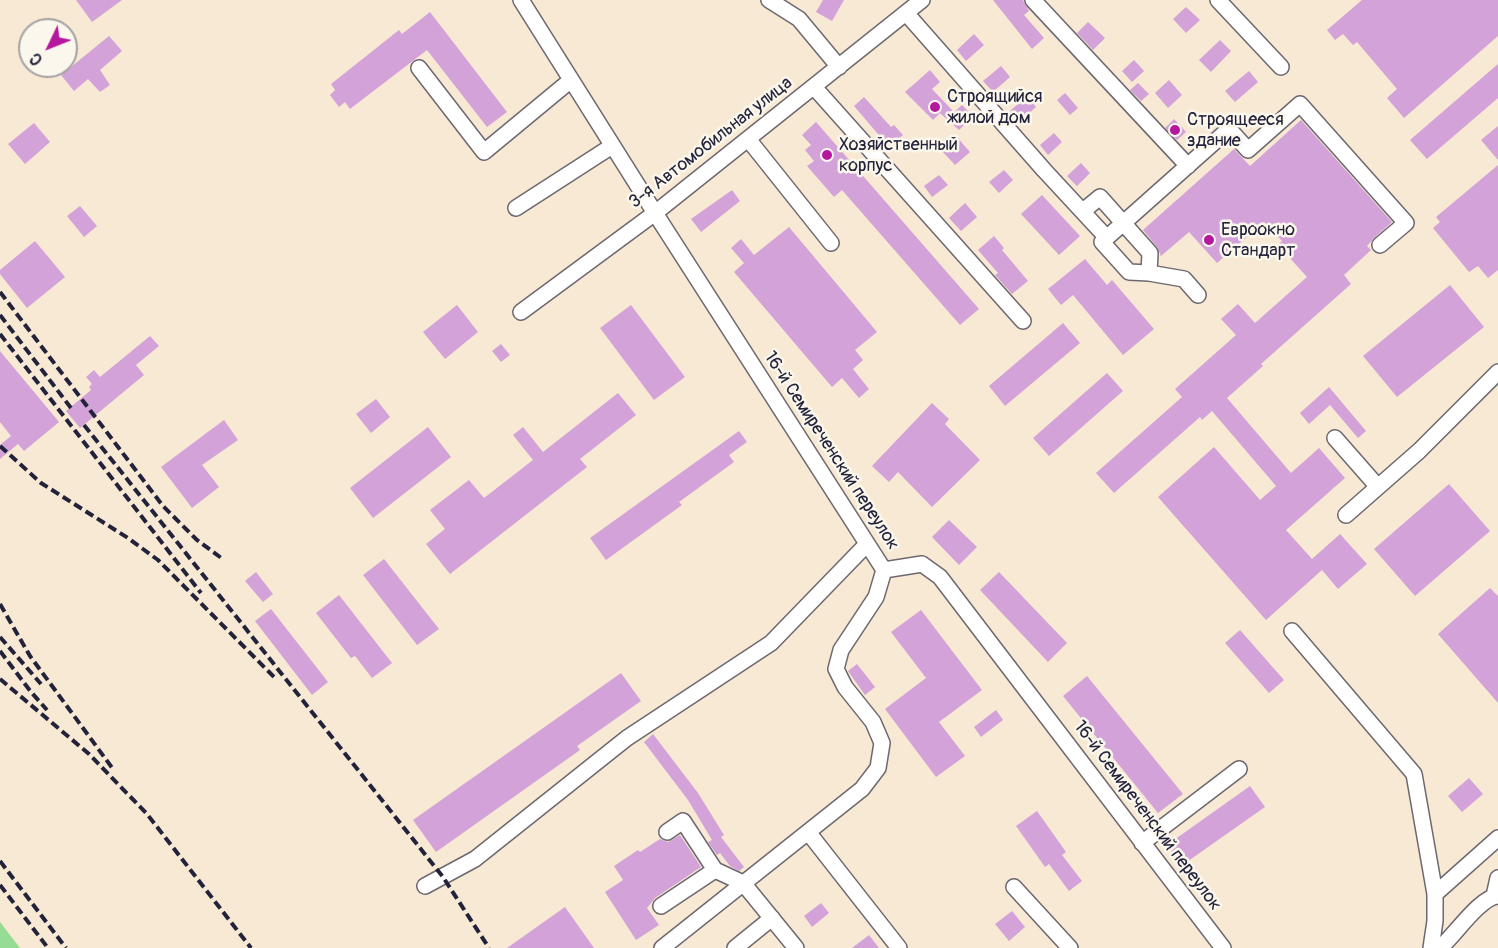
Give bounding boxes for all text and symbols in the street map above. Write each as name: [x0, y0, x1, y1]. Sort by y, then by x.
north arrow: [18, 18, 78, 78]
text: С: [26, 48, 47, 69]
street label: 3-я Автомобильная улица: [625, 72, 797, 214]
place label: Строящийся жилой дом: [947, 86, 1043, 128]
marker: Строящийся жилой дом: [928, 100, 942, 114]
place label: Строящееся здание: [1187, 109, 1284, 152]
marker: Строящееся здание: [1168, 123, 1182, 137]
place label: Хозяйственный корпус: [839, 134, 958, 176]
marker: Хозяйственный корпус: [820, 148, 834, 162]
place label: Евроокно Стандарт: [1221, 219, 1295, 262]
marker: Евроокно Стандарт: [1202, 233, 1216, 247]
street label: 16-й Семиреченский переулок: [759, 348, 903, 554]
street label: 16-й Семиреченский переулок: [1068, 717, 1226, 915]

